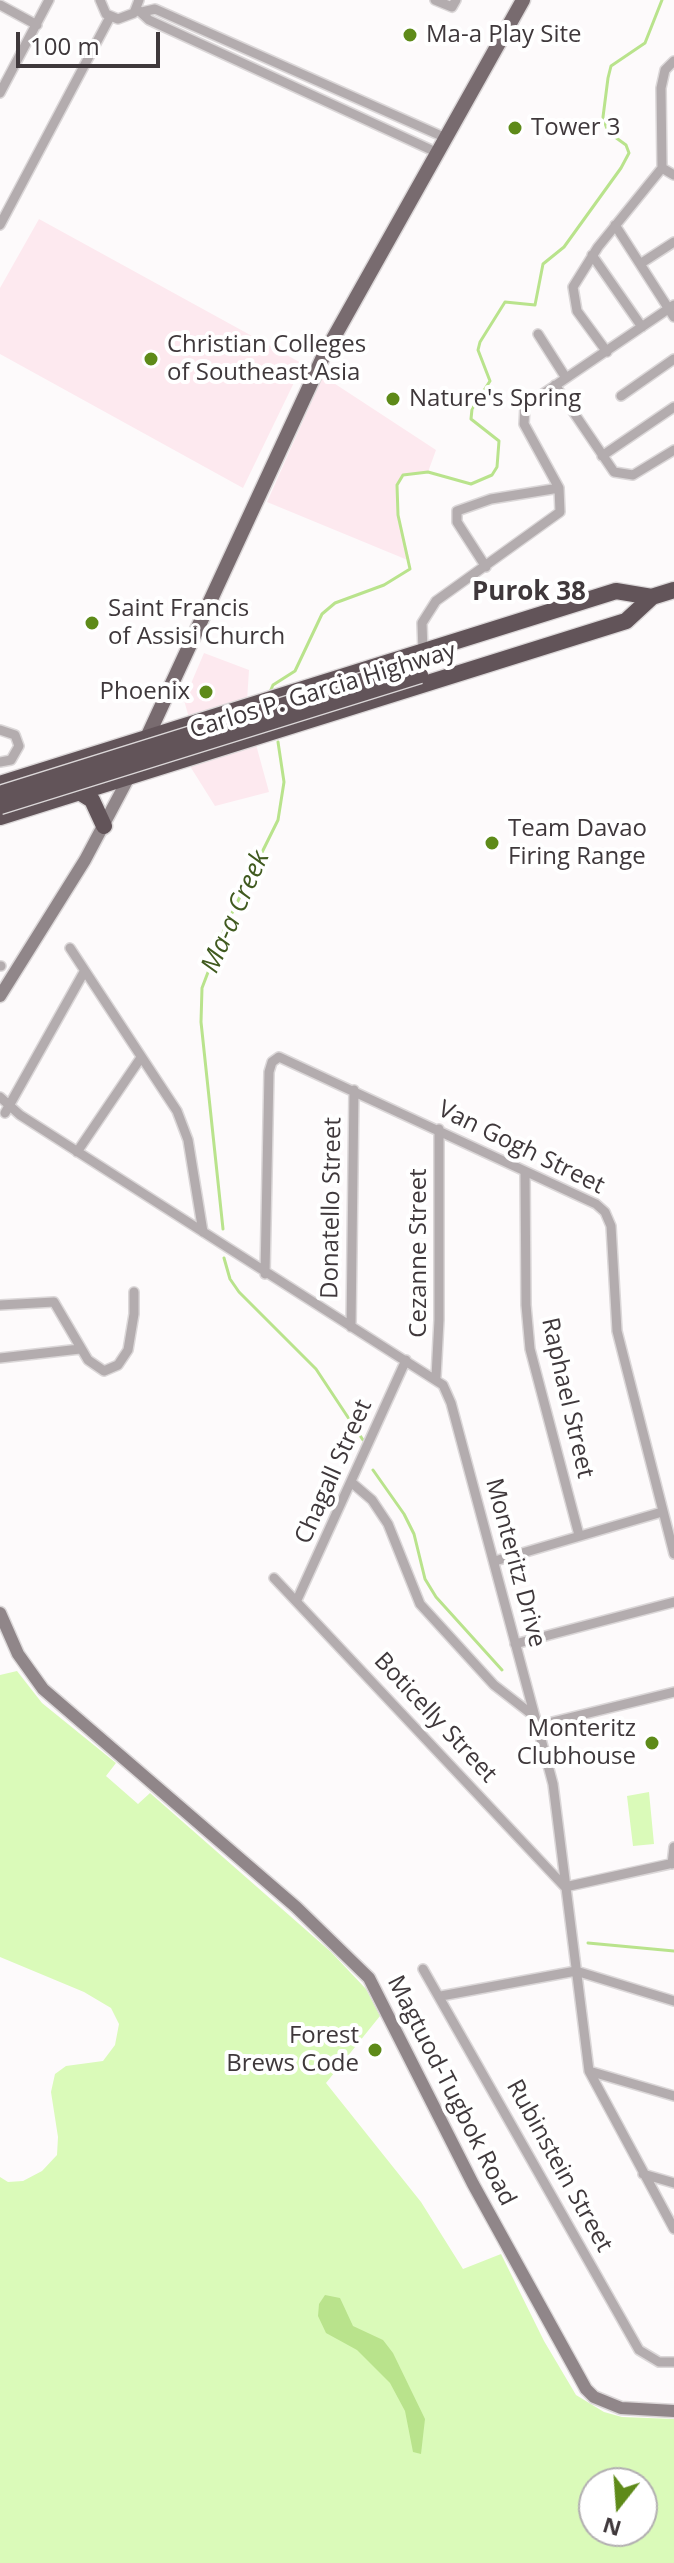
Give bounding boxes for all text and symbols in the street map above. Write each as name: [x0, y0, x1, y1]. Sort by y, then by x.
scale bar: [20, 16, 164, 66]
place label: Ma-a Play Site: [426, 21, 582, 49]
marker: Ma-a Play Site: [401, 26, 419, 44]
text: 100 m: [30, 29, 100, 62]
place label: Tower 3: [531, 114, 620, 142]
marker: Tower 3: [506, 119, 524, 137]
place label: Christian Colleges of Southeast Asia: [167, 331, 366, 387]
marker: Christian Colleges of Southeast Asia: [142, 350, 160, 368]
place label: Nature's Spring: [409, 385, 581, 413]
marker: Nature's Spring: [384, 390, 402, 408]
district label: Purok 38: [472, 577, 586, 609]
place label: Saint Francis of Assisi Church: [108, 595, 285, 651]
marker: Saint Francis of Assisi Church: [83, 614, 101, 632]
street label: Carlos P. Garcia Highway: [187, 637, 459, 745]
place label: Phoenix: [100, 678, 190, 706]
marker: Phoenix: [197, 683, 215, 701]
place label: Team Davao Firing Range: [508, 815, 647, 871]
marker: Team Davao Firing Range: [483, 834, 501, 852]
water label: Ma-a Creek: [195, 846, 277, 978]
street label: Van Gogh Street: [433, 1095, 609, 1201]
street label: Donatello Street: [316, 1117, 348, 1299]
street label: Cezanne Street: [405, 1168, 433, 1338]
street label: Raphael Street: [535, 1315, 599, 1481]
street label: Chagall Street: [289, 1395, 379, 1549]
street label: Monteritz Drive: [479, 1476, 551, 1650]
street label: Boticelly Street: [368, 1647, 502, 1789]
place label: Monteritz Clubhouse: [517, 1715, 636, 1771]
marker: Monteritz Clubhouse: [643, 1734, 661, 1752]
street label: Magtuod-Tugbok Road: [380, 1971, 522, 2211]
place label: Forest Brews Code: [226, 2022, 359, 2078]
marker: Forest Brews Code: [366, 2041, 384, 2059]
street label: Rubinstein Street: [500, 2075, 618, 2257]
north arrow: [578, 2467, 658, 2547]
text: N: [599, 2511, 625, 2545]

